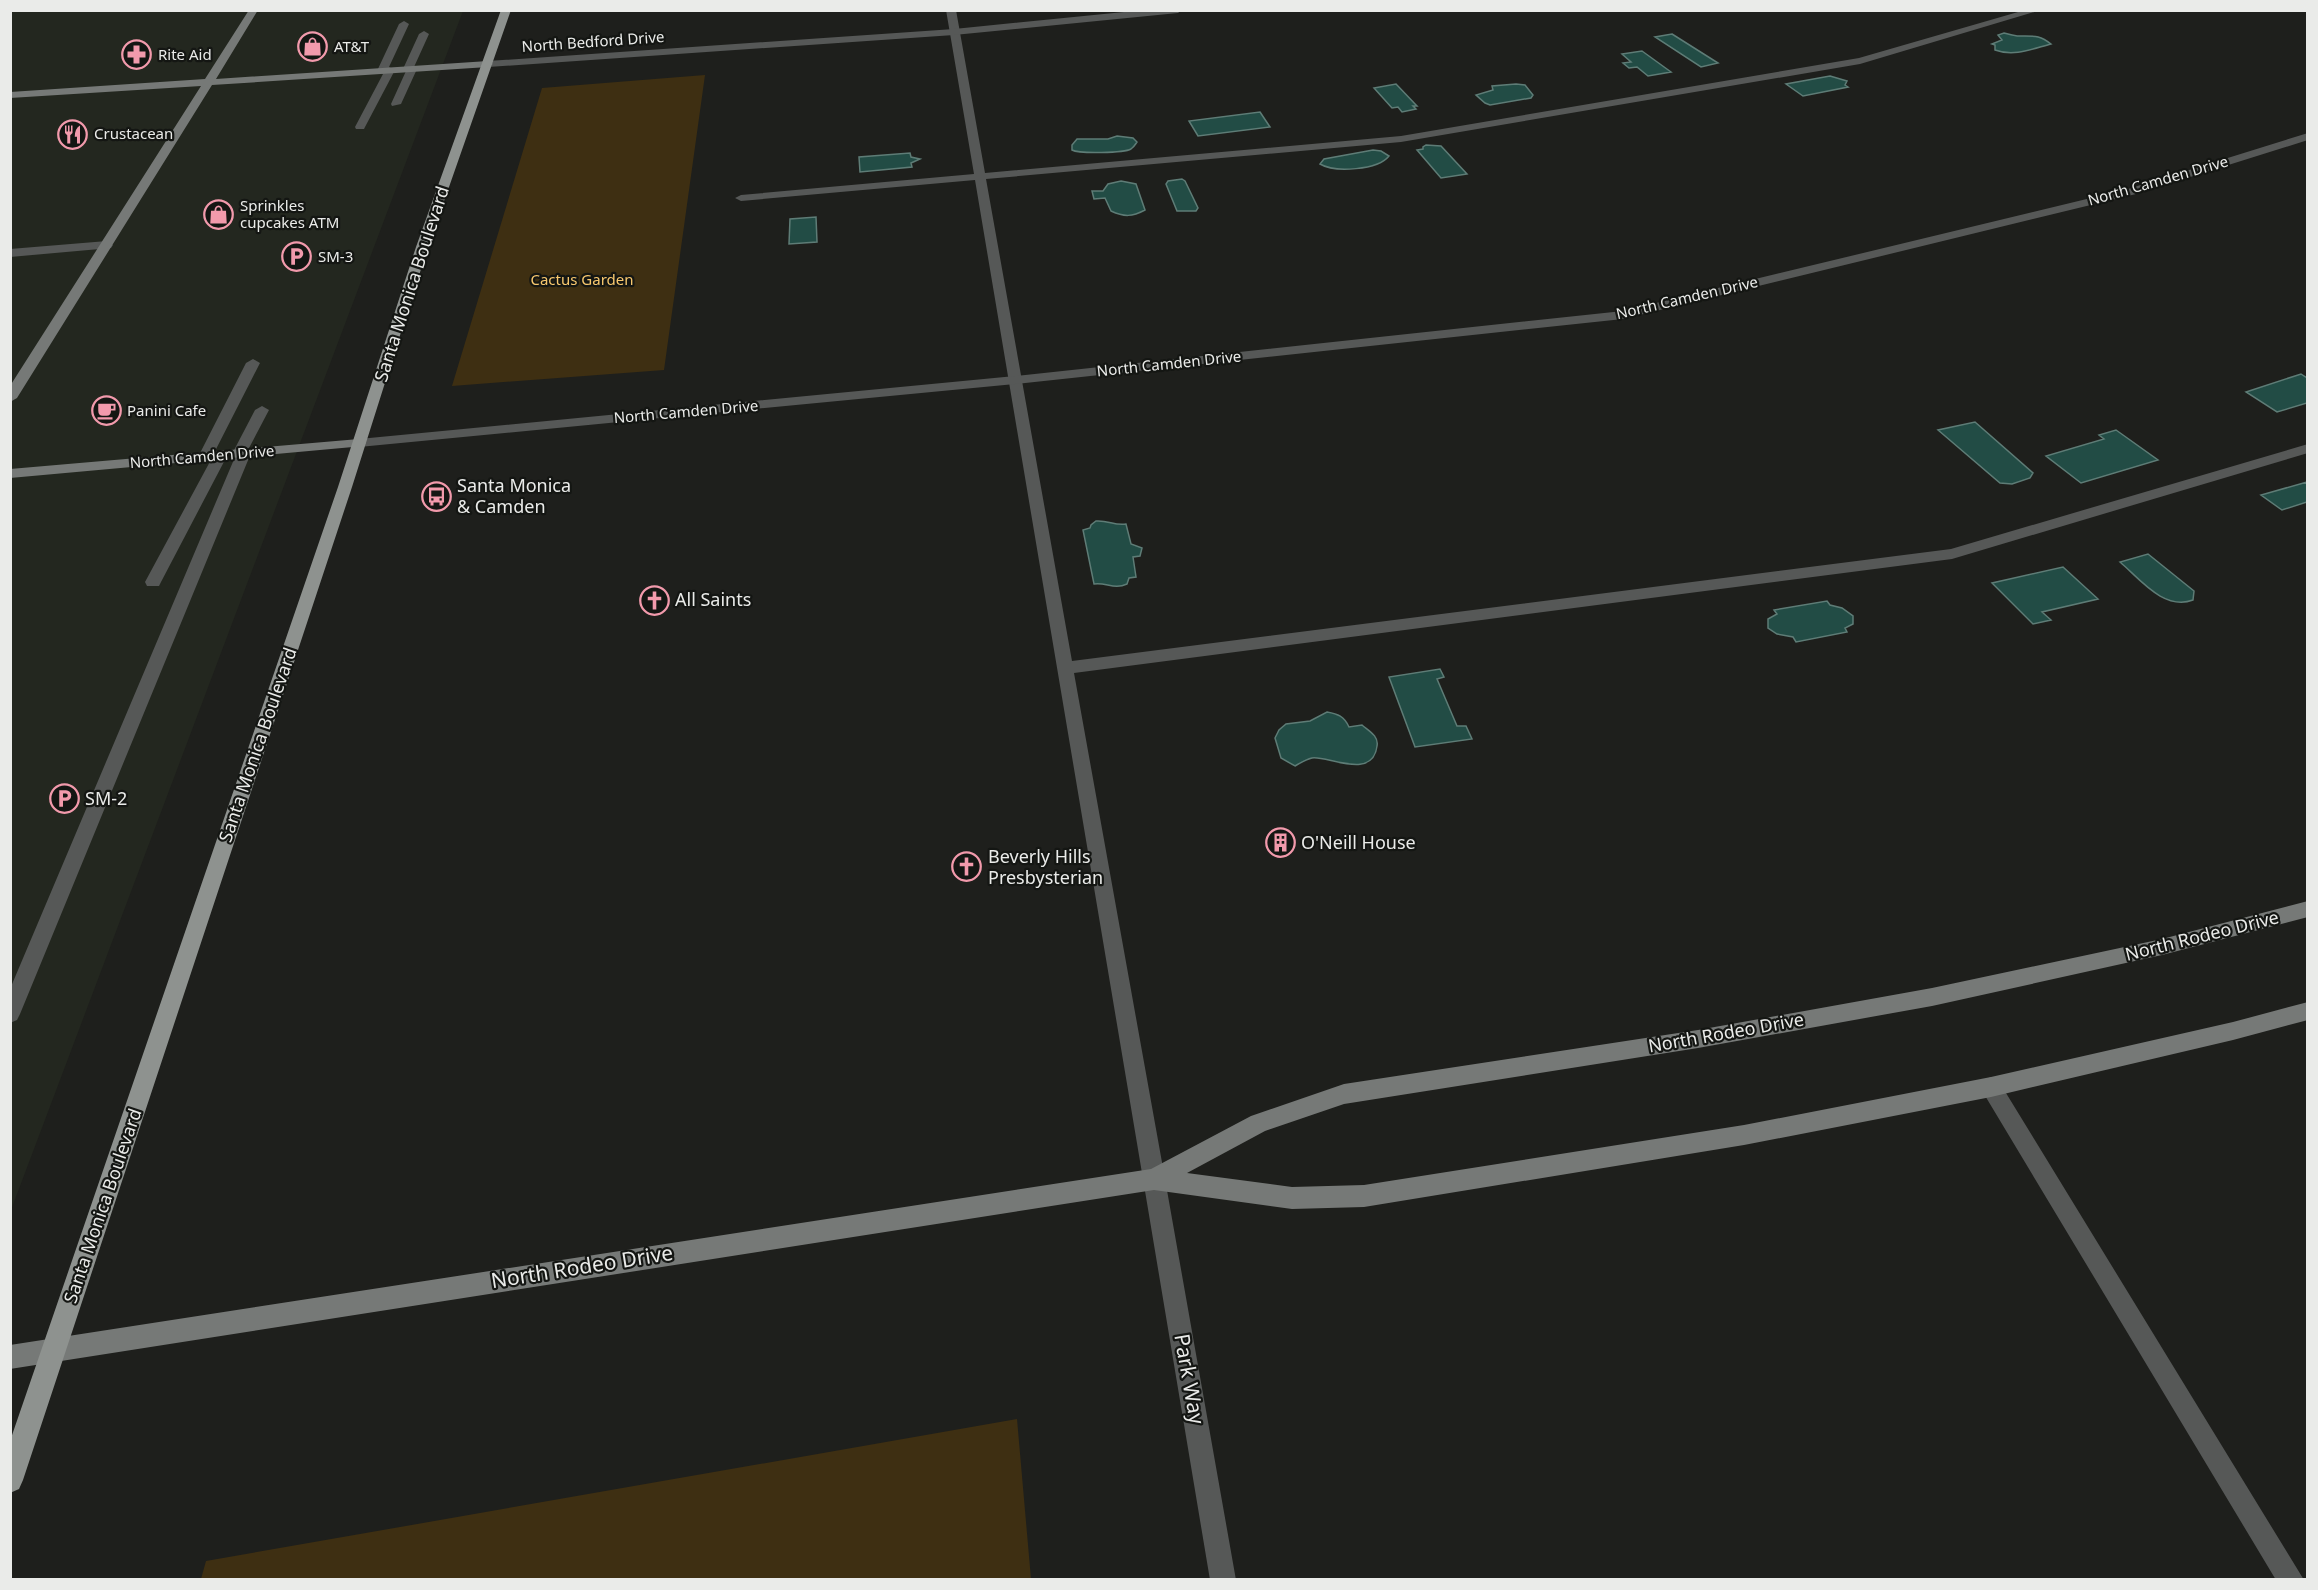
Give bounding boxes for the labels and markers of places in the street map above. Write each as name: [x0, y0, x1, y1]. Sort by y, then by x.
shop icon: AT&T: [297, 31, 329, 63]
place label: AT&T: [334, 36, 370, 56]
pharmacy icon: Rite Aid: [121, 39, 153, 71]
place label: Rite Aid: [158, 44, 212, 64]
restaurant icon: Crustacean: [57, 118, 89, 150]
place label: Crustacean: [94, 123, 173, 143]
place label: Sprinkles cupcakes ATM: [240, 195, 339, 232]
shop icon: Sprinkles cupcakes ATM: [203, 199, 235, 231]
parking icon: SM-3: [281, 241, 313, 273]
place label: SM-3: [318, 246, 353, 266]
cafe icon: Panini Cafe: [90, 395, 122, 427]
place label: Panini Cafe: [127, 400, 206, 420]
place label: Santa Monica & Camden: [457, 473, 571, 518]
bus stop icon: Santa Monica & Camden: [420, 480, 452, 512]
church icon: All Saints: [638, 584, 670, 616]
place label: All Saints: [675, 587, 751, 611]
parking icon: SM-2: [48, 783, 80, 815]
place label: SM-2: [85, 786, 127, 810]
building icon: O'Neill House: [1264, 827, 1296, 859]
place label: O'Neill House: [1301, 830, 1416, 854]
place label: Beverly Hills Presbysterian: [988, 844, 1103, 889]
church icon: Beverly Hills Presbysterian: [951, 851, 983, 883]

